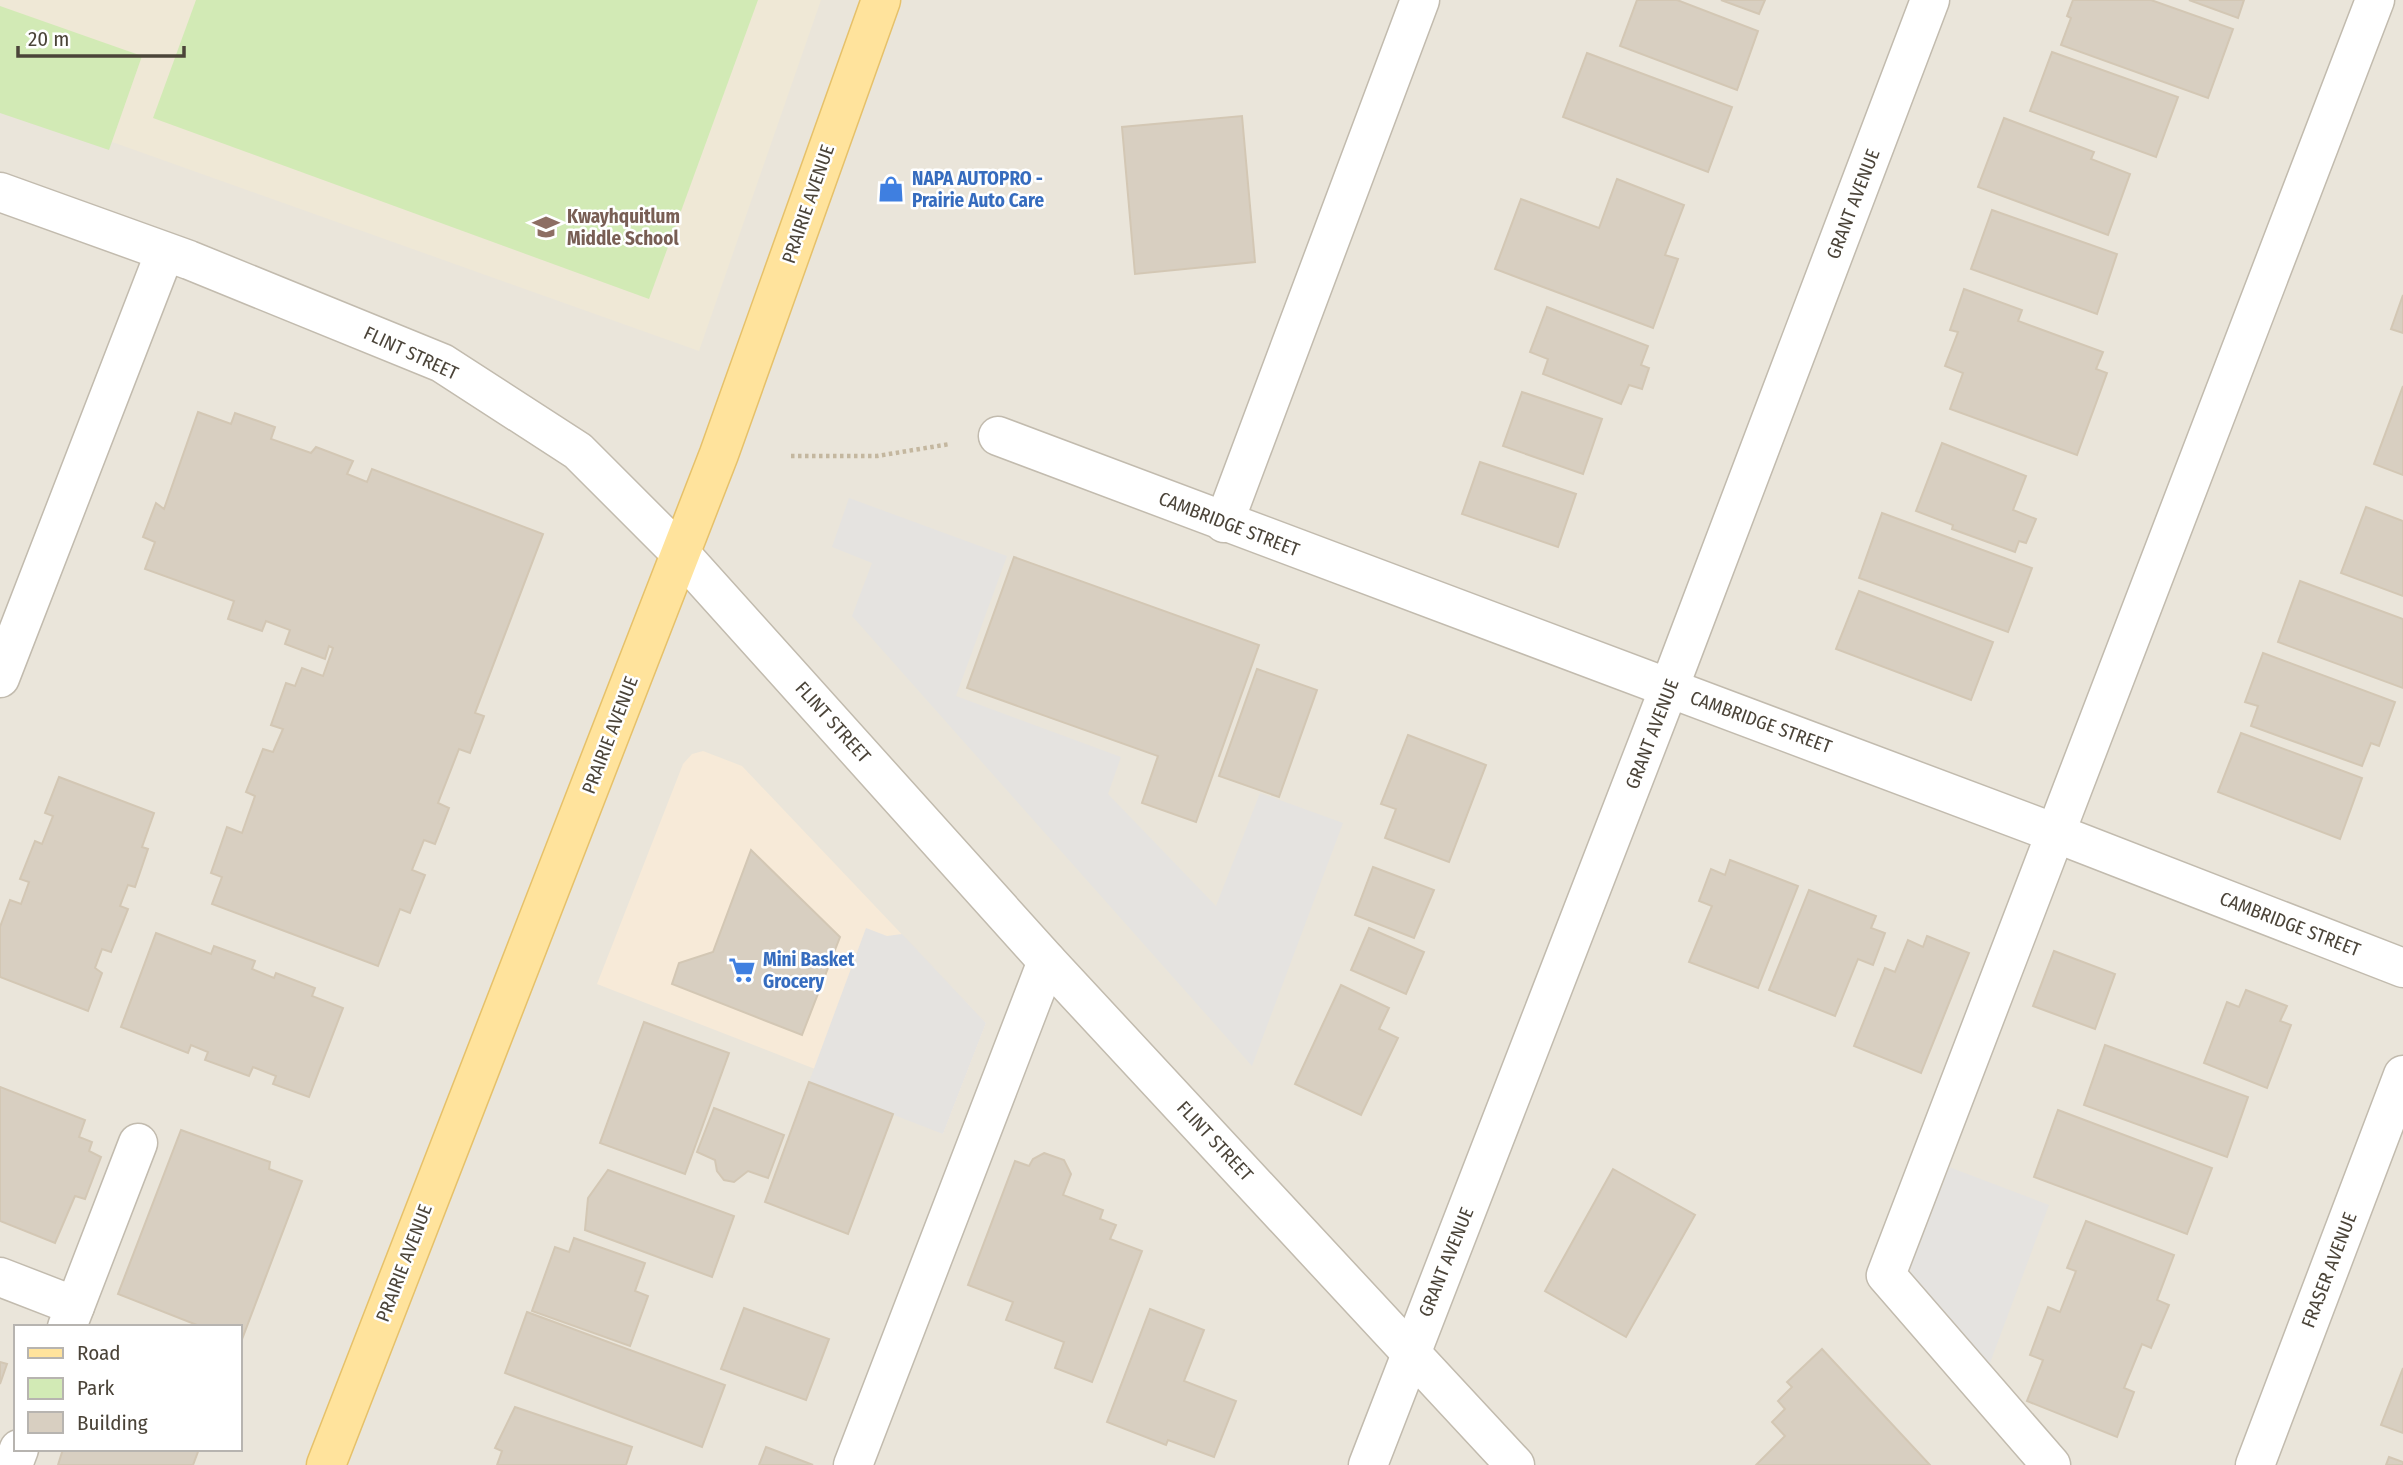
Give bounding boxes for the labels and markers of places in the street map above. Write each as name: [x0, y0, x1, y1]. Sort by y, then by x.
place label: NAPA AUTOPRO - Prairie Auto Care: [912, 167, 1044, 212]
shop icon: NAPA AUTOPRO - Prairie Auto Care: [876, 174, 906, 204]
place label: Kwayhquitlum Middle School: [567, 205, 680, 250]
school or university icon: Kwayhquitlum Middle School: [531, 212, 561, 242]
place label: Mini Basket Grocery: [763, 948, 855, 993]
supermarket icon: Mini Basket Grocery: [727, 955, 757, 985]

